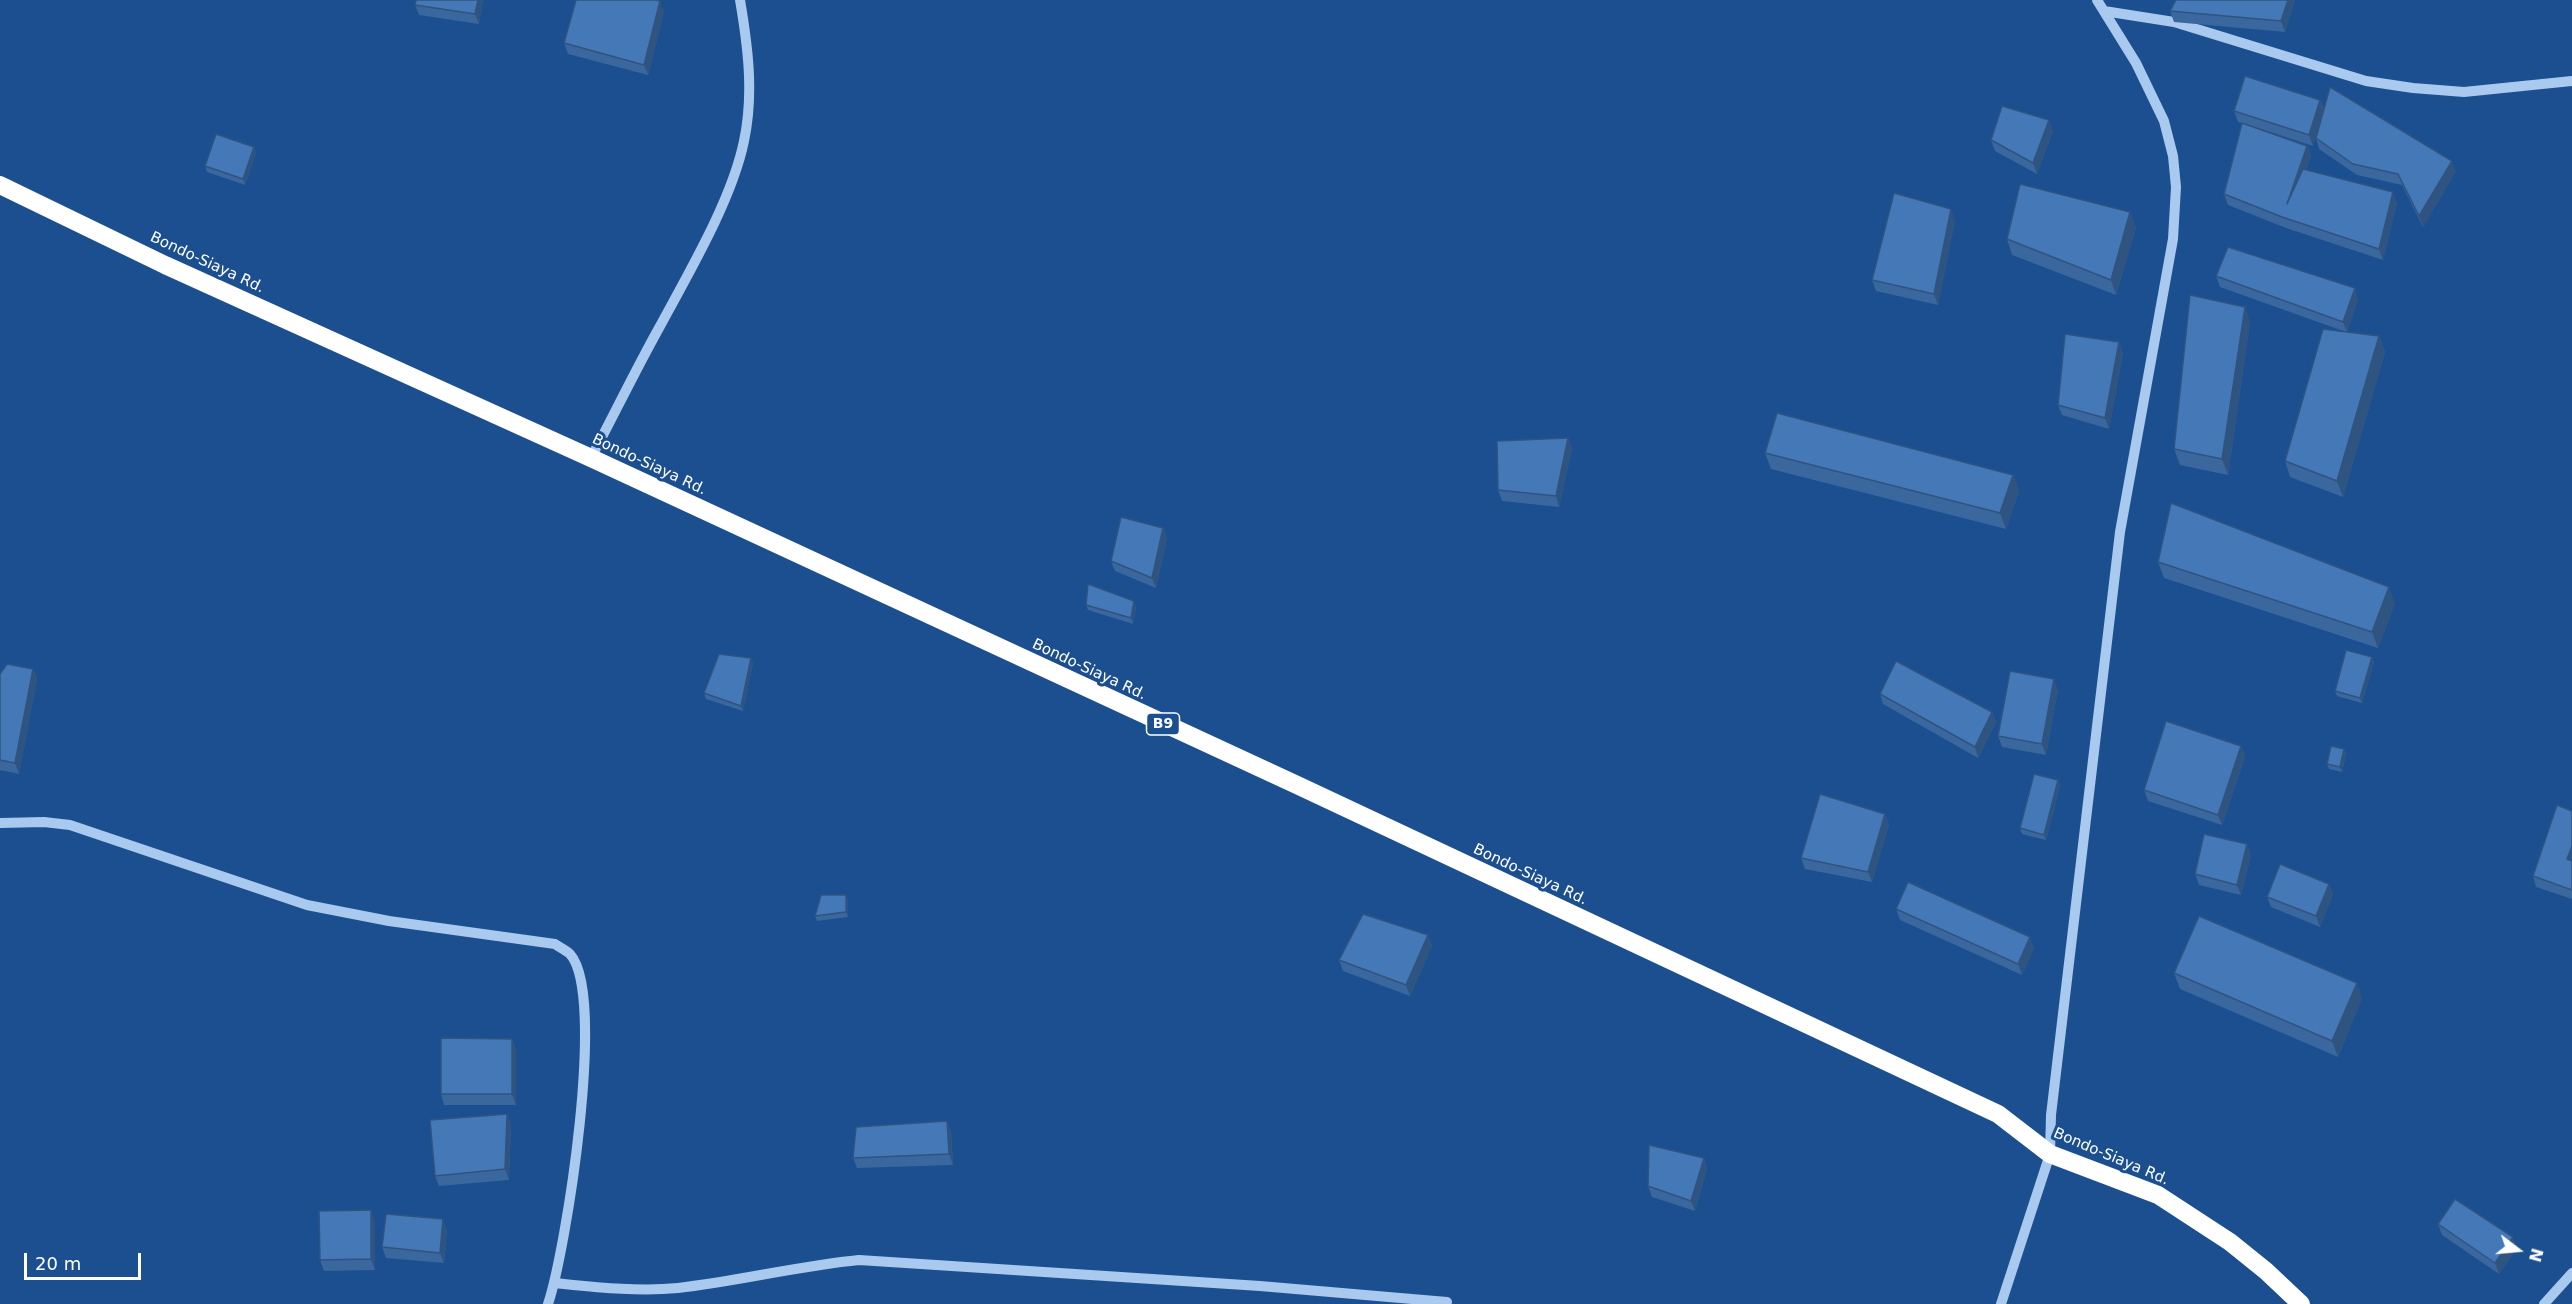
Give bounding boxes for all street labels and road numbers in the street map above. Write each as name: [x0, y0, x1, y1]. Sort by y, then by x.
street label: Bondo-Siaya Rd.: [147, 229, 267, 297]
street label: Bondo-Siaya Rd.: [589, 431, 709, 499]
street label: Bondo-Siaya Rd.: [1029, 636, 1149, 704]
road number: B9: [1146, 713, 1180, 735]
street label: Bondo-Siaya Rd.: [1470, 841, 1590, 909]
street label: Bondo-Siaya Rd.: [2051, 1125, 2171, 1189]

